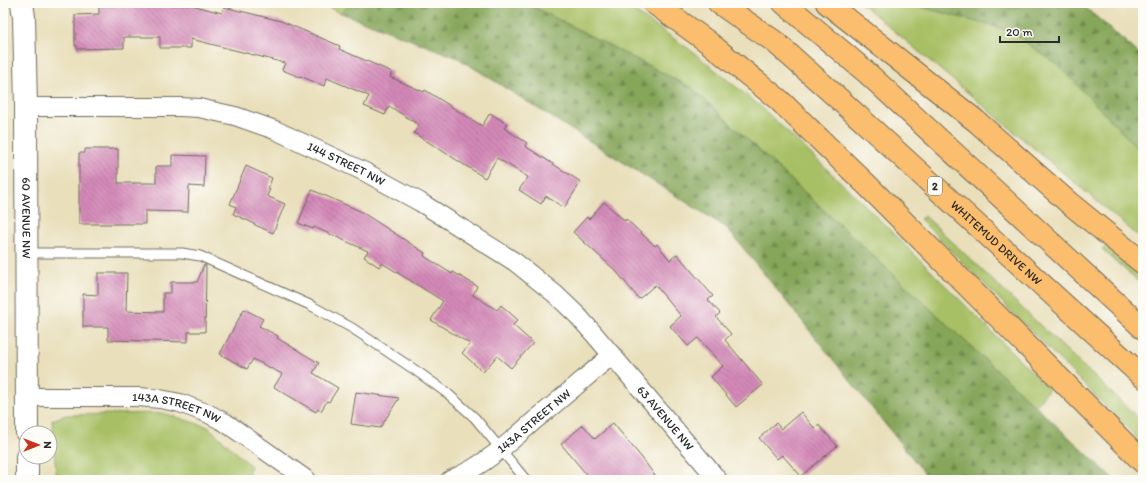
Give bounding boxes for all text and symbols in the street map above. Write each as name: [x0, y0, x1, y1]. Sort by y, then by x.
scale bar: [1000, 18, 1059, 44]
text: 20 m: [1006, 25, 1033, 39]
street label: 144 STREET NW: [305, 139, 387, 189]
street label: 60 AVENUE NW: [19, 177, 33, 259]
road number: 2: [928, 177, 942, 195]
street label: WHITEMUD DRIVE NW: [948, 198, 1045, 288]
street label: 63 AVENUE NW: [634, 383, 697, 453]
street label: 143A STREET NW: [494, 386, 574, 456]
street label: 143A STREET NW: [132, 390, 223, 426]
north arrow: [18, 425, 58, 465]
text: N: [41, 441, 54, 449]

